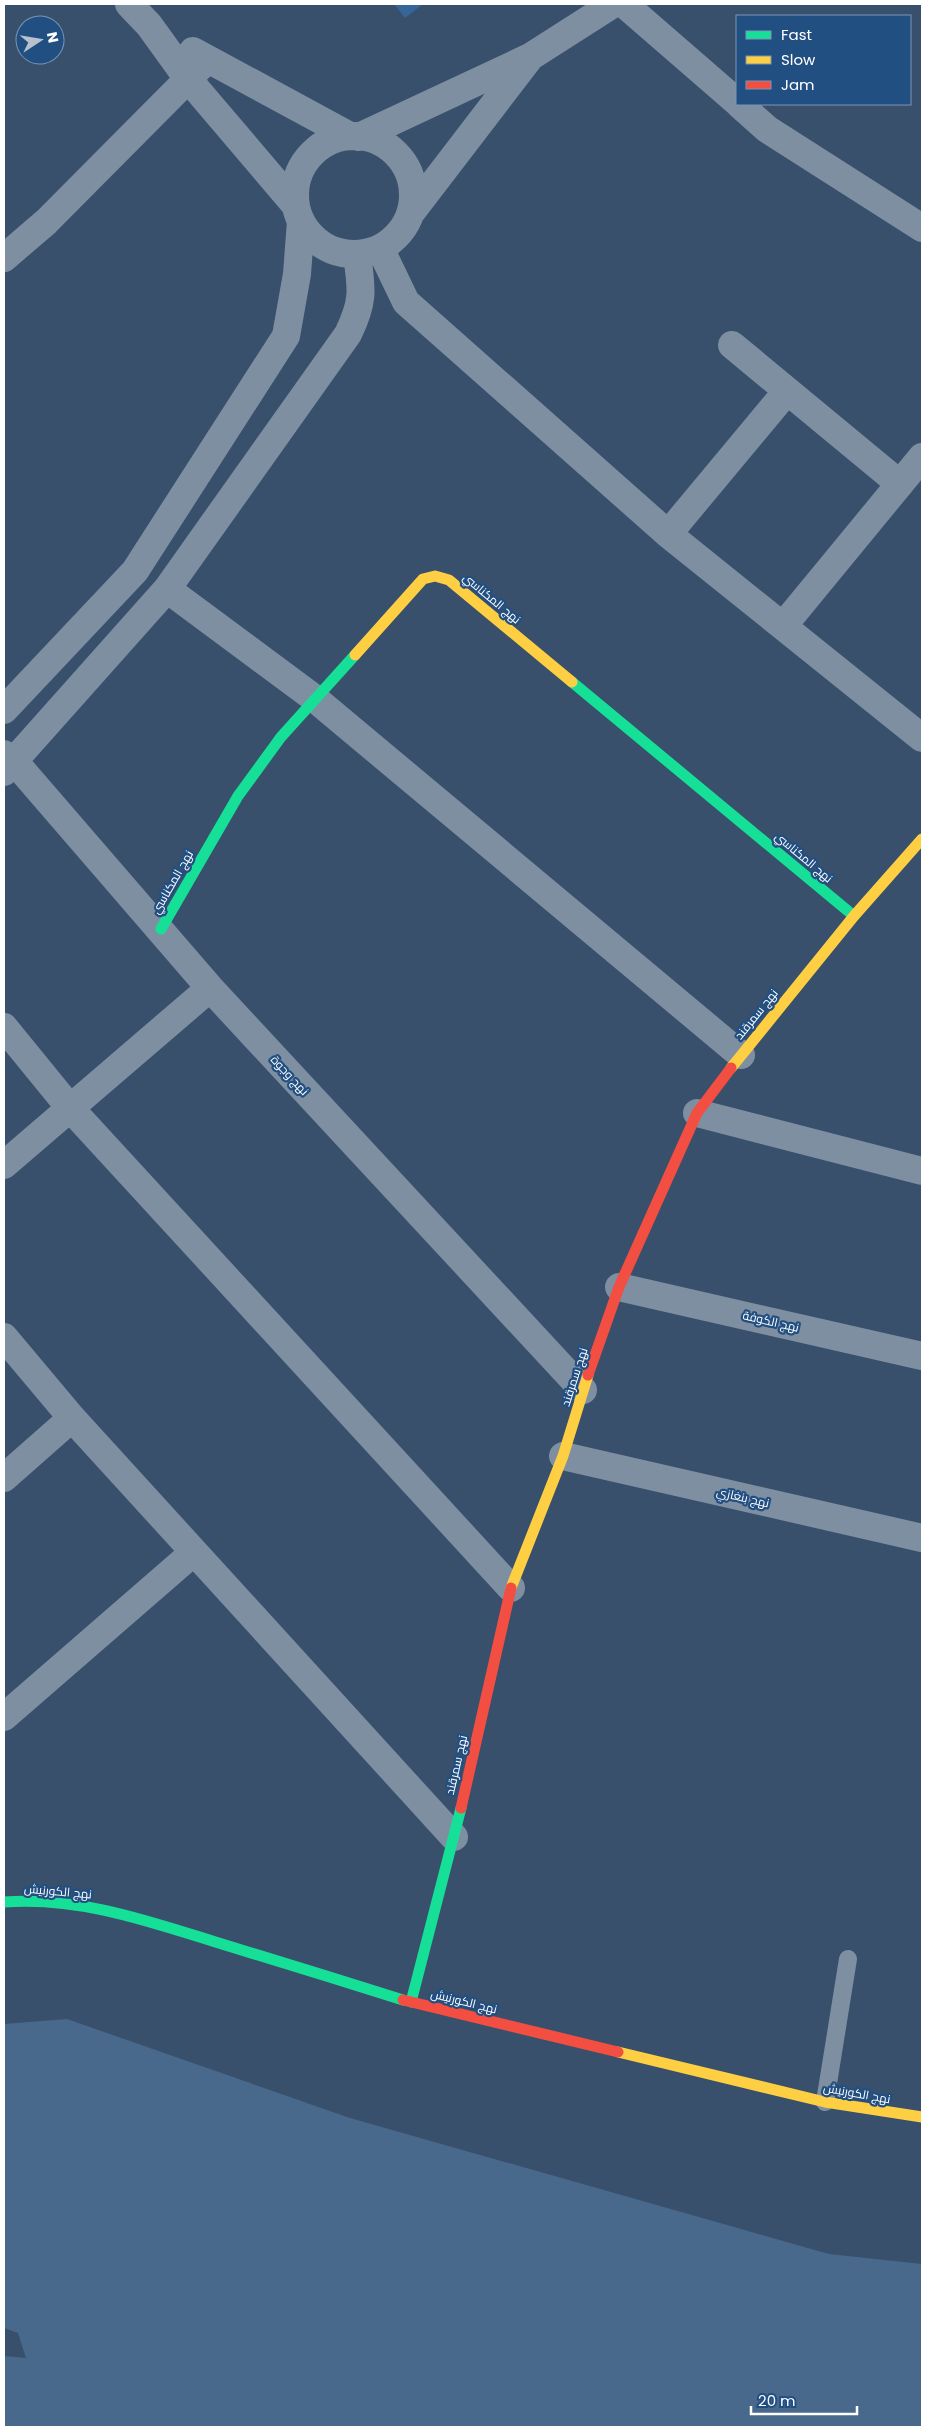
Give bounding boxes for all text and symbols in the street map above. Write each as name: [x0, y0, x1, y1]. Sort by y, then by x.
north arrow: [15, 15, 65, 65]
legend: [736, 15, 911, 105]
text: Fast: [781, 24, 812, 45]
text: N: [42, 30, 64, 45]
text: Slow: [781, 49, 816, 70]
text: Jam: [781, 74, 815, 95]
street label: نهج المكناسي: [458, 569, 525, 629]
street label: نهج المكناسي: [770, 828, 837, 888]
street label: نهج المكناسي: [147, 847, 199, 918]
street label: نهج سمرقند: [730, 985, 782, 1043]
street label: نهج وجوة: [267, 1051, 313, 1099]
street label: نهج الكوفة: [741, 1306, 801, 1336]
street label: نهج سمرقند: [557, 1345, 591, 1409]
street label: نهج بنغازي: [714, 1483, 771, 1513]
street label: نهج سمرقند: [441, 1733, 471, 1797]
street label: نهج الكورنيش: [23, 1880, 93, 1902]
street label: نهج الكورنيش: [429, 1985, 499, 2017]
street label: نهج الكورنيش: [822, 2079, 892, 2107]
scale bar: [751, 2384, 857, 2416]
text: 20 m: [758, 2390, 796, 2411]

